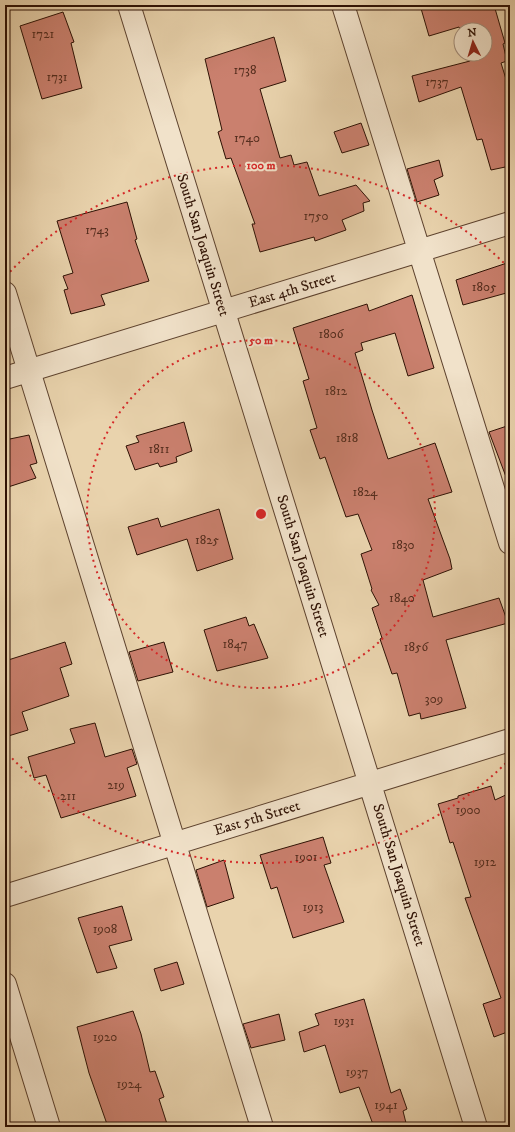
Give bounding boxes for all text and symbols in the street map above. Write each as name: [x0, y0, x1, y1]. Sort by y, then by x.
north arrow: [453, 22, 493, 62]
house number: 1721: [32, 26, 55, 42]
text: N: [467, 26, 477, 40]
house number: 1738: [234, 62, 256, 78]
house number: 1731: [46, 69, 68, 85]
house number: 1737: [425, 74, 449, 90]
house number: 1740: [234, 130, 260, 146]
text: 100 m: [247, 158, 275, 173]
street label: South San Joaquin Street: [172, 171, 234, 319]
house number: 1750: [303, 208, 329, 224]
house number: 1743: [85, 222, 109, 238]
street label: East 4th Street: [246, 268, 338, 312]
house number: 1805: [472, 279, 497, 295]
house number: 1806: [318, 326, 345, 342]
text: 50 m: [248, 333, 273, 348]
house number: 1812: [325, 383, 348, 399]
house number: 1818: [336, 430, 358, 446]
house number: 1811: [149, 441, 170, 457]
house number: 1824: [352, 484, 378, 500]
street label: South San Joaquin Street: [272, 492, 334, 640]
centre of rings: [254, 507, 268, 521]
house number: 1825: [195, 532, 220, 548]
house number: 1830: [391, 537, 415, 553]
house number: 1840: [389, 590, 415, 606]
house number: 1847: [222, 636, 248, 652]
house number: 1856: [404, 639, 429, 655]
house number: 309: [425, 691, 443, 707]
house number: 219: [107, 777, 125, 793]
house number: 211: [60, 788, 76, 804]
street label: East 5th Street: [212, 796, 302, 840]
street label: South San Joaquin Street: [368, 801, 430, 949]
house number: 1900: [455, 802, 481, 818]
house number: 1901: [295, 849, 318, 865]
house number: 1912: [474, 854, 497, 870]
house number: 1913: [303, 899, 324, 915]
house number: 1908: [93, 921, 117, 937]
house number: 1931: [334, 1013, 355, 1029]
house number: 1920: [93, 1029, 117, 1045]
house number: 1937: [346, 1064, 369, 1080]
house number: 1924: [116, 1076, 142, 1092]
house number: 1941: [374, 1097, 398, 1113]

